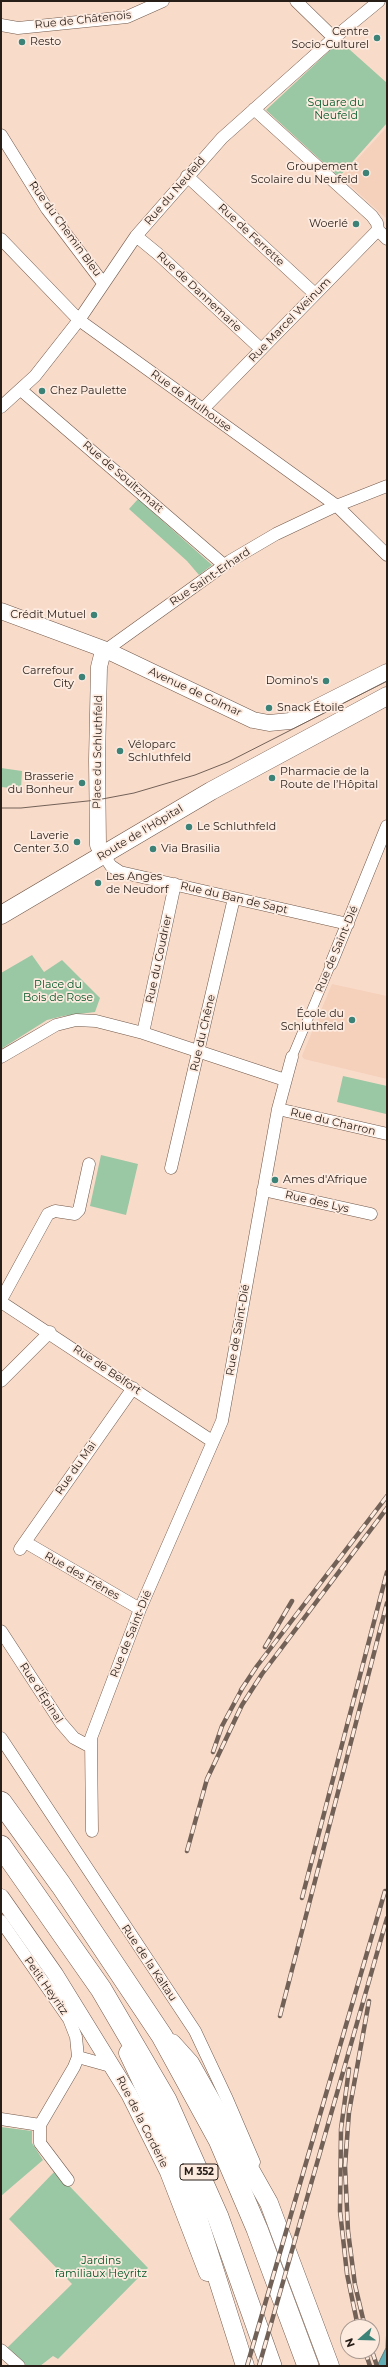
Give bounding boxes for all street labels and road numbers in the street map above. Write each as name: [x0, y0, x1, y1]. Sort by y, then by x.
street label: Rue de Châtenois: [34, 8, 132, 32]
street label: Rue du Neufeld: [142, 154, 208, 228]
street label: Rue du Chemin Bleu: [26, 179, 104, 279]
street label: Rue de Ferrette: [215, 201, 287, 269]
street label: Rue de Dannemarie: [154, 249, 244, 335]
street label: Rue Marcel Weinum: [246, 275, 334, 365]
street label: Rue de Mulhouse: [148, 367, 234, 435]
street label: Rue de Soultzmatt: [80, 438, 166, 516]
street label: Rue Saint-Erhard: [167, 545, 253, 609]
street label: Avenue de Colmar: [146, 665, 244, 719]
street label: Place du Schluthfeld: [90, 695, 106, 809]
street label: Route de l'Hôpital: [95, 802, 185, 864]
street label: Rue du Ban de Sapt: [179, 879, 289, 917]
street label: Rue de Saint-Dié: [313, 904, 361, 994]
street label: Rue du Coudrier: [143, 913, 175, 1005]
street label: Rue du Chêne: [188, 993, 218, 1073]
street label: Rue du Charron: [289, 1106, 377, 1138]
street label: Rue des Lys: [284, 1188, 350, 1216]
street label: Rue de Saint-Dié: [223, 1283, 253, 1377]
street label: Rue de Belfort: [70, 1342, 144, 1398]
street label: Rue du Mai: [53, 1439, 99, 1497]
street label: Rue des Frênes: [42, 1549, 122, 1603]
street label: Rue de Saint-Dié: [108, 1589, 154, 1679]
street label: Rue d'Épinal: [17, 1660, 65, 1726]
street label: Rue de la Kaltau: [119, 1922, 179, 2004]
street label: Petit Heyritz: [21, 1954, 71, 2018]
street label: Rue de la Corderie: [113, 2074, 171, 2170]
road number: M 352: [180, 2164, 218, 2180]

